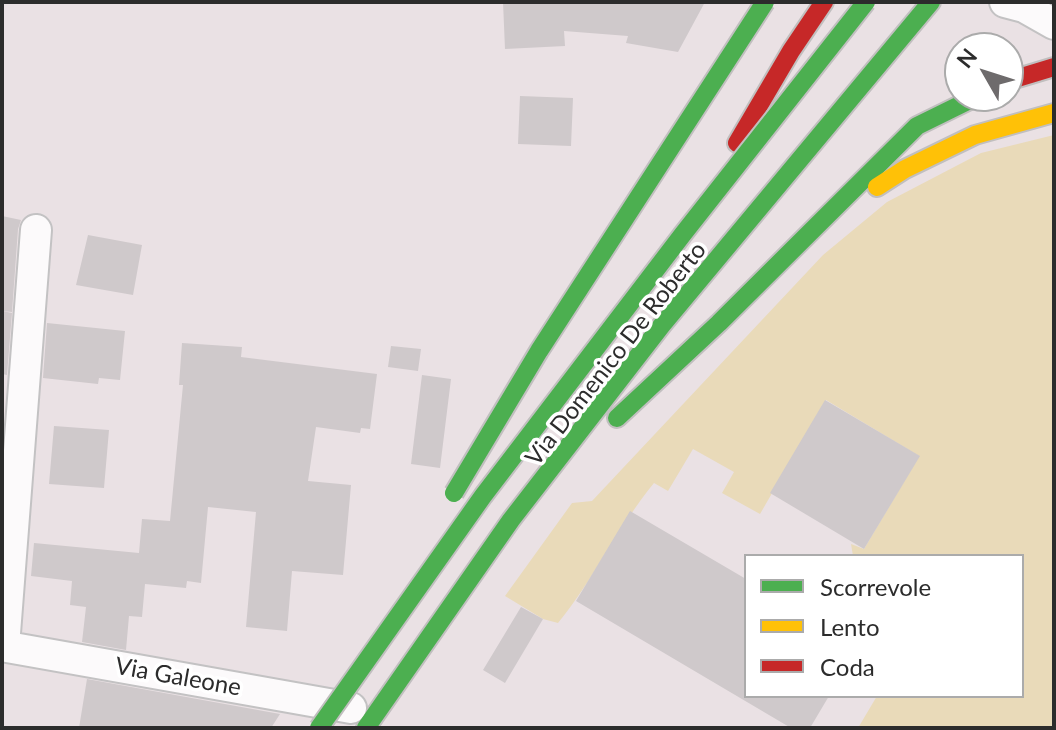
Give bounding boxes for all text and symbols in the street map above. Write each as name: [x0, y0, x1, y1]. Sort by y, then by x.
north arrow: [944, 32, 1024, 112]
text: N: [951, 43, 982, 73]
street label: Via Domenico De Roberto: [520, 236, 712, 472]
legend: [744, 554, 1024, 698]
text: Scorrevole: [820, 572, 931, 601]
text: Lento: [820, 612, 880, 641]
street label: Via Galeone: [113, 652, 243, 702]
text: Coda: [820, 652, 875, 681]

